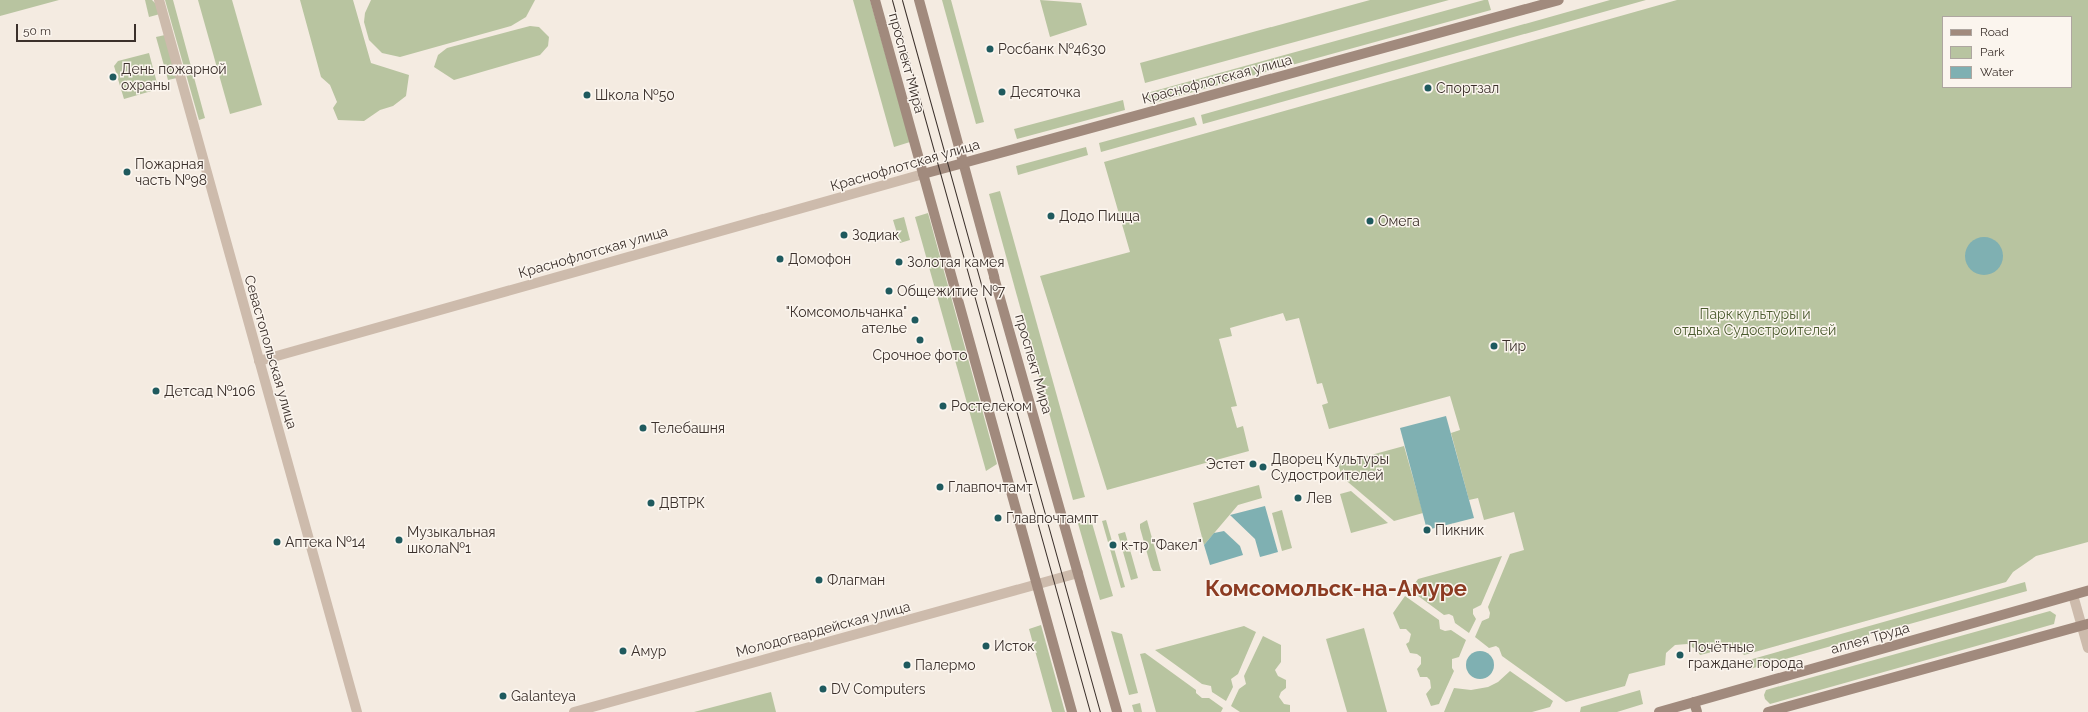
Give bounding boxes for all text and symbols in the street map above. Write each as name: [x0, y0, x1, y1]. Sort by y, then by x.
street label: проспект Мира: [886, 11, 928, 115]
scale bar: [18, 16, 138, 42]
legend: [1942, 16, 2072, 88]
text: 50 m: [23, 24, 51, 38]
text: Road: [1980, 25, 2009, 39]
place label: Росбанк №4630: [998, 41, 1106, 57]
marker: Росбанк №4630: [985, 44, 995, 54]
text: Park: [1980, 45, 2005, 59]
street label: Краснофлотская улица: [1140, 51, 1294, 107]
place label: День пожарной охраны: [121, 61, 227, 94]
text: Water: [1980, 65, 2014, 79]
marker: День пожарной охраны: [108, 72, 118, 82]
place label: Спортзал: [1436, 80, 1499, 96]
marker: Спортзал: [1423, 83, 1433, 93]
place label: Десяточка: [1010, 84, 1081, 100]
place label: Школа №50: [595, 87, 675, 103]
marker: Десяточка: [997, 87, 1007, 97]
marker: Школа №50: [582, 90, 592, 100]
street label: Краснофлотская улица: [828, 136, 982, 194]
place label: Пожарная часть №98: [135, 156, 207, 188]
marker: Пожарная часть №98: [122, 167, 132, 177]
place label: Додо Пицца: [1059, 208, 1140, 224]
marker: Додо Пицца: [1046, 211, 1056, 221]
place label: Омега: [1378, 213, 1420, 229]
marker: Омега: [1365, 216, 1375, 226]
street label: Краснофлотская улица: [516, 223, 670, 281]
place label: Зодиак: [852, 227, 899, 243]
marker: Зодиак: [839, 230, 849, 240]
place label: Домофон: [788, 251, 851, 267]
marker: Домофон: [775, 254, 785, 264]
place label: Золотая камея: [907, 254, 1005, 270]
marker: Золотая камея: [894, 257, 904, 267]
street label: Севастопольская улица: [241, 273, 301, 431]
place label: Общежитие №7: [897, 283, 1005, 299]
marker: Общежитие №7: [884, 286, 894, 296]
place label: "Комсомольчанка" ателье: [786, 304, 907, 336]
park label: Парк культуры и отдыха Судостроителей: [1674, 306, 1836, 338]
street label: проспект Мира: [1012, 312, 1056, 416]
marker: "Комсомольчанка" ателье: [910, 315, 920, 325]
marker: Срочное фото: [915, 335, 925, 345]
place label: Тир: [1502, 338, 1526, 354]
marker: Тир: [1489, 341, 1499, 351]
place label: Срочное фото: [872, 347, 968, 363]
place label: Детсад №106: [164, 383, 255, 399]
marker: Детсад №106: [151, 386, 161, 396]
place label: Ростелеком: [951, 398, 1032, 414]
marker: Ростелеком: [938, 401, 948, 411]
place label: Телебашня: [651, 420, 725, 436]
marker: Телебашня: [638, 423, 648, 433]
place label: Дворец Культуры Судостроителей: [1271, 451, 1389, 484]
place label: Эстет: [1206, 456, 1245, 472]
marker: Эстет: [1248, 459, 1258, 469]
marker: Дворец Культуры Судостроителей: [1258, 462, 1268, 472]
place label: Главпочтамт: [948, 479, 1033, 495]
marker: Главпочтамт: [935, 482, 945, 492]
place label: Лев: [1306, 490, 1332, 506]
marker: Лев: [1293, 493, 1303, 503]
place label: ДВТРК: [659, 495, 705, 511]
marker: ДВТРК: [646, 498, 656, 508]
place label: Главпочтампт: [1006, 510, 1099, 526]
marker: Главпочтампт: [993, 513, 1003, 523]
place label: Пикник: [1435, 522, 1484, 538]
place label: Музыкальная школа№1: [407, 524, 496, 556]
marker: Пикник: [1422, 525, 1432, 535]
place label: Аптека №14: [285, 534, 365, 550]
marker: Музыкальная школа№1: [394, 535, 404, 545]
marker: Аптека №14: [272, 537, 282, 547]
place label: к-тр "Факел": [1121, 537, 1202, 553]
marker: к-тр "Факел": [1108, 540, 1118, 550]
place label: Флагман: [827, 572, 885, 588]
marker: Флагман: [814, 575, 824, 585]
district label: Комсомольск-на-Амуре: [1205, 576, 1467, 602]
street label: Молодогвардейская улица: [734, 598, 912, 660]
street label: аллея Труда: [1828, 619, 1912, 657]
place label: Исток: [994, 638, 1035, 654]
place label: Почётные граждане города: [1688, 639, 1803, 672]
marker: Исток: [981, 641, 991, 651]
place label: Амур: [631, 643, 667, 659]
marker: Амур: [618, 646, 628, 656]
marker: Почётные граждане города: [1675, 650, 1685, 660]
place label: Палермо: [915, 657, 976, 673]
marker: Палермо: [902, 660, 912, 670]
place label: DV Computers: [831, 681, 926, 697]
marker: DV Computers: [818, 684, 828, 694]
place label: Galanteya: [511, 688, 576, 704]
marker: Galanteya: [498, 691, 508, 701]

